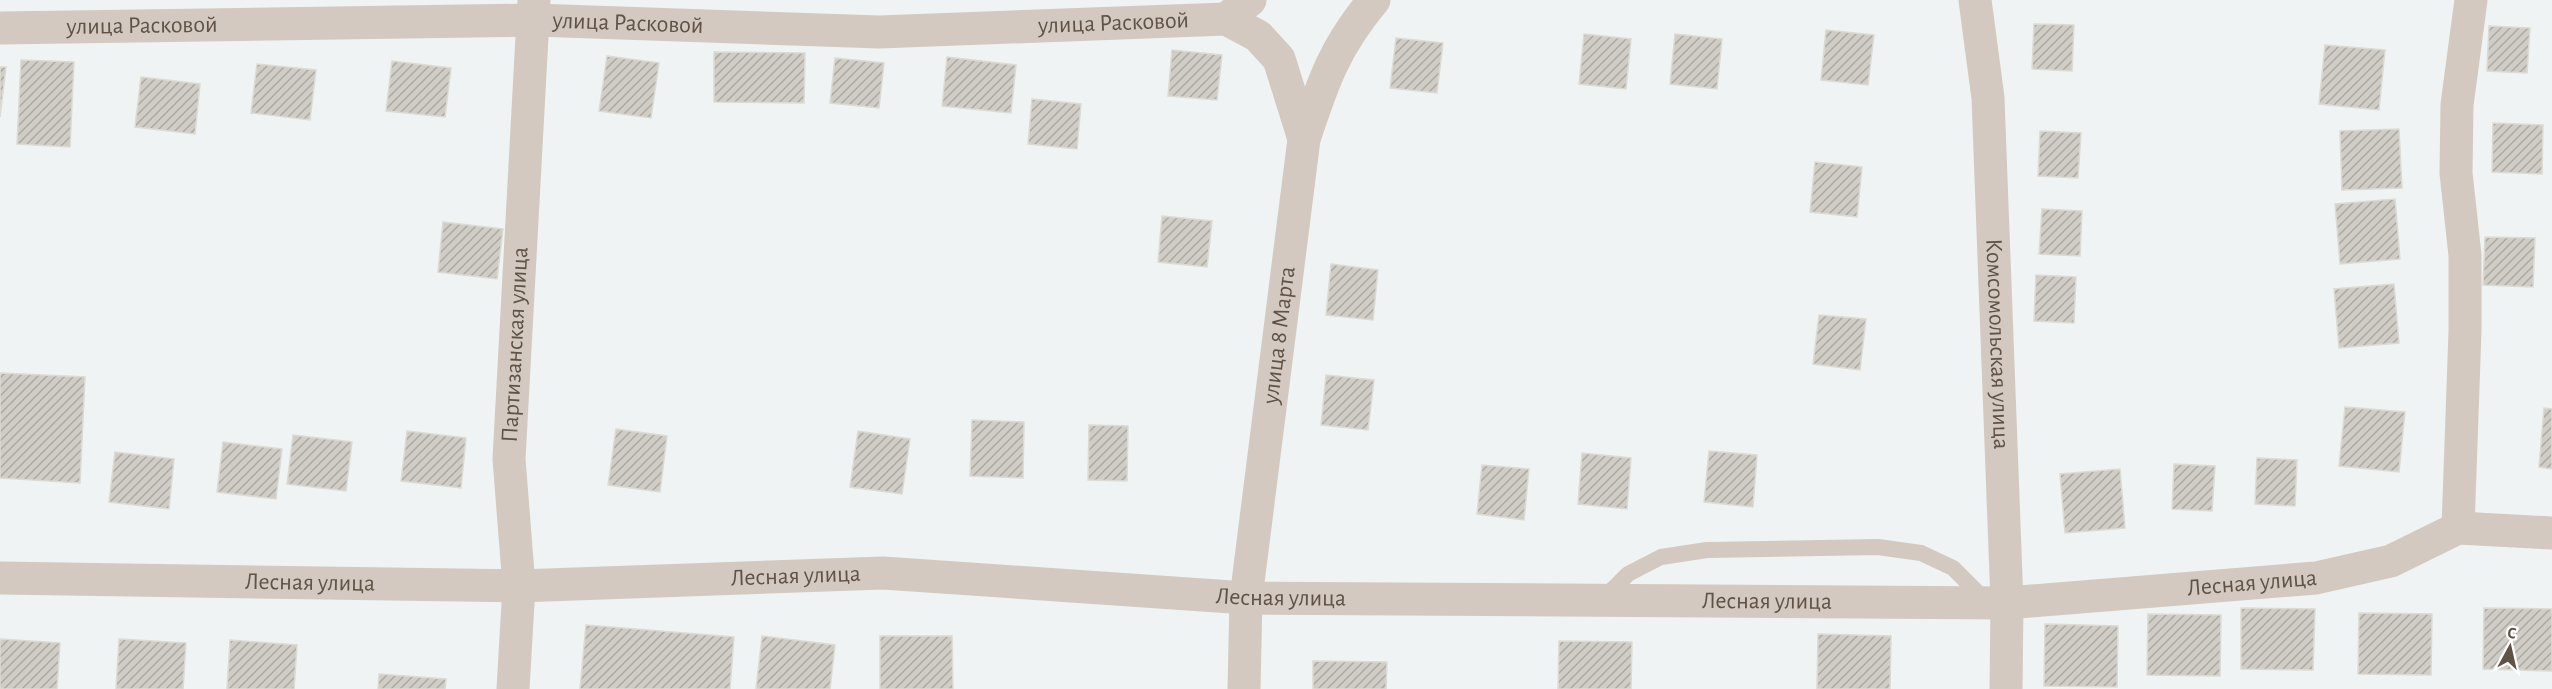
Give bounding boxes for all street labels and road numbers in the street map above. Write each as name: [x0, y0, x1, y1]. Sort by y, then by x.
street label: улица Расковой: [1037, 8, 1190, 38]
street label: улица Расковой: [551, 9, 704, 38]
street label: улица Расковой: [65, 13, 218, 39]
street label: Комсомольская улица: [1981, 238, 2013, 450]
street label: Партизанская улица: [498, 246, 533, 443]
street label: улица 8 Марта: [1259, 265, 1300, 406]
street label: Лесная улица: [730, 562, 861, 590]
street label: Лесная улица: [2186, 566, 2318, 600]
street label: Лесная улица: [245, 570, 375, 596]
street label: Лесная улица: [1215, 584, 1346, 611]
street label: Лесная улица: [1702, 589, 1832, 614]

